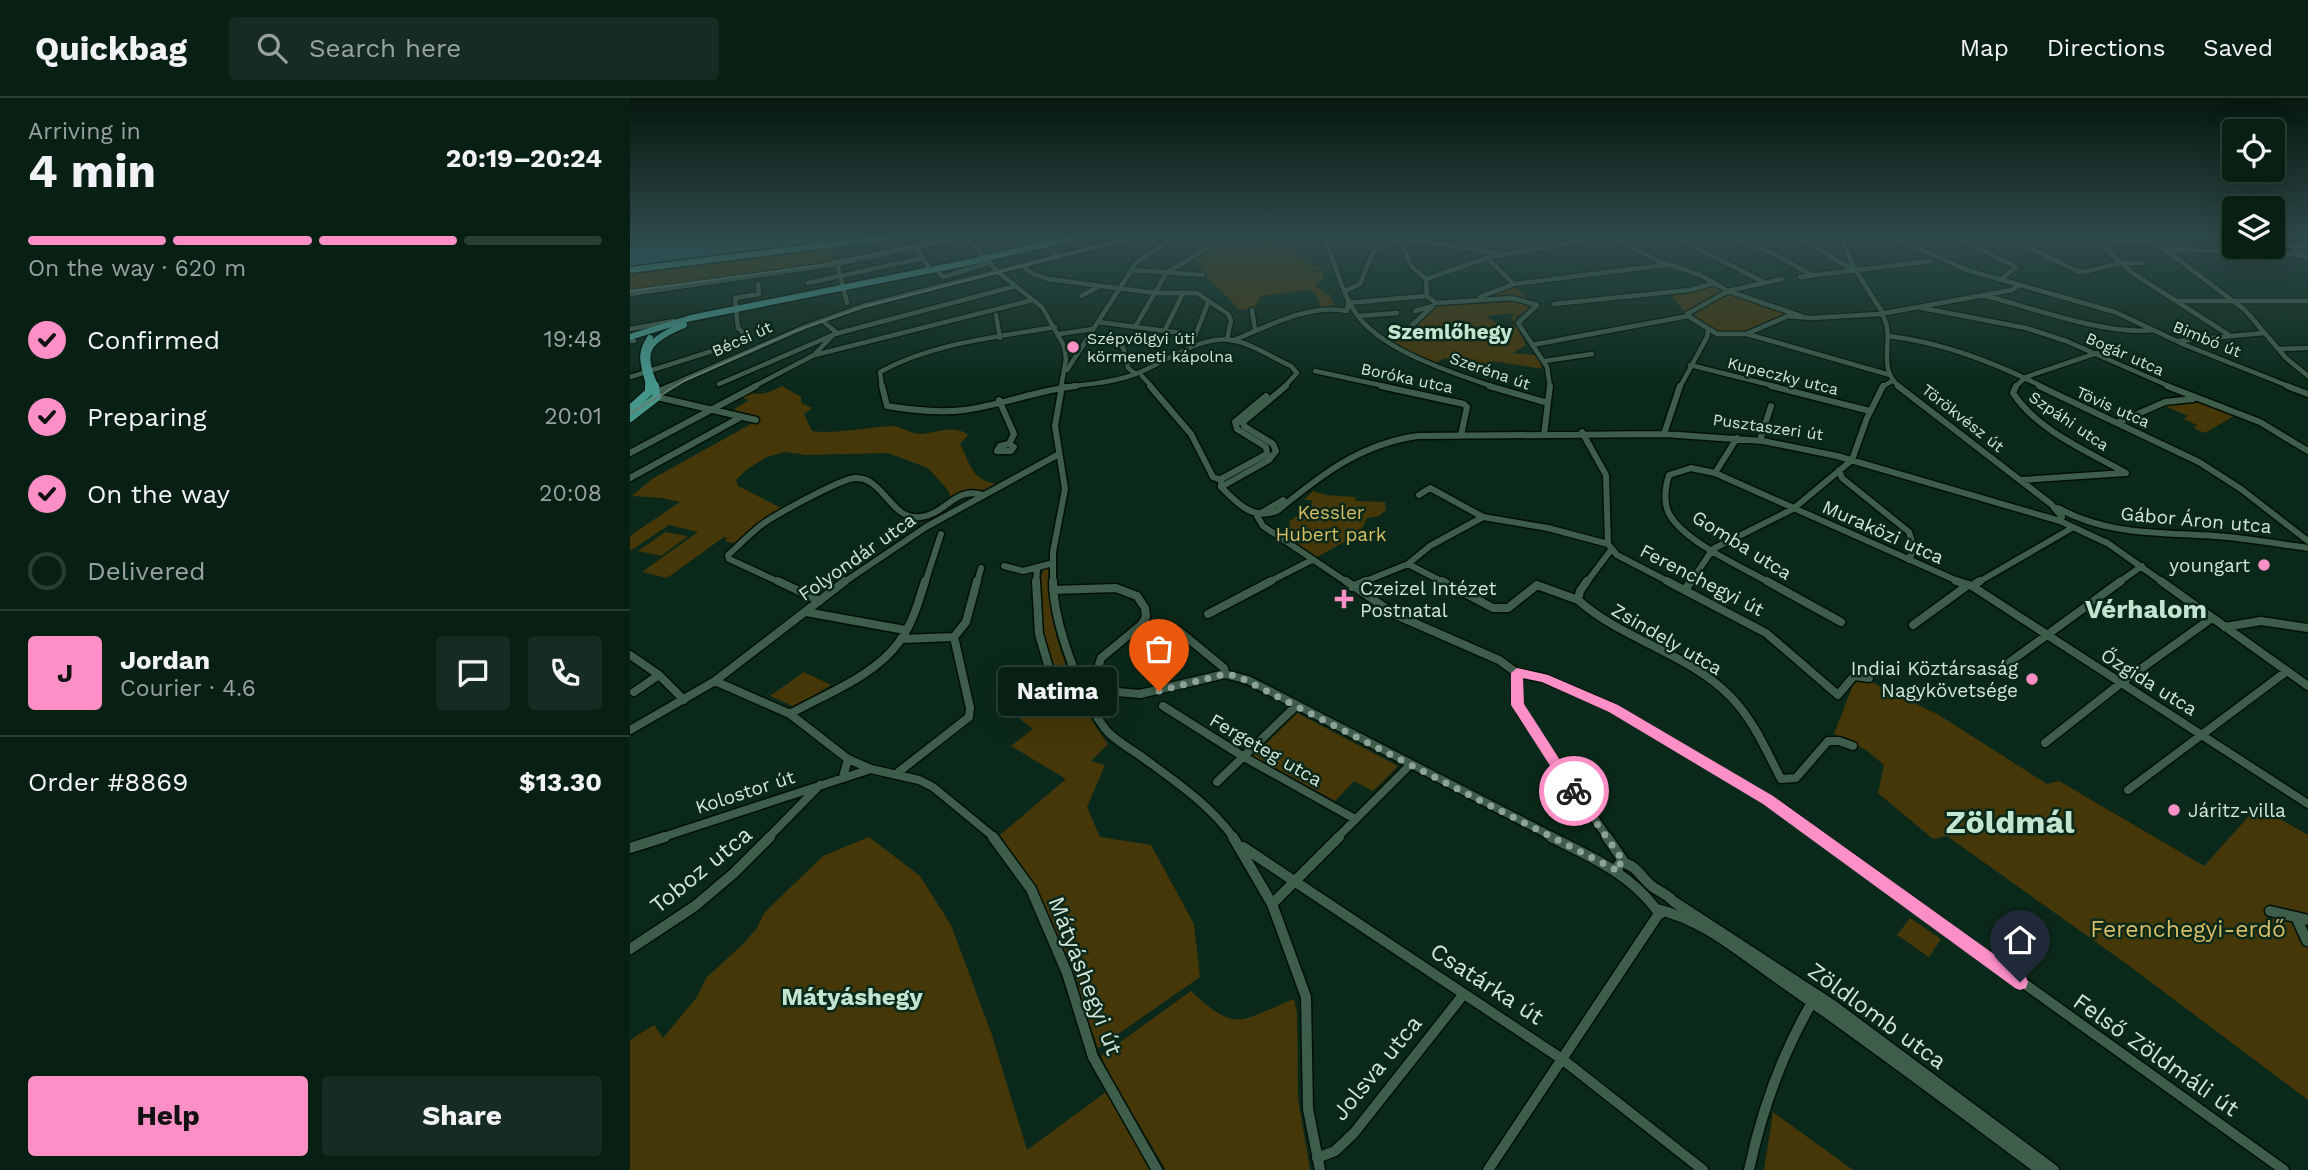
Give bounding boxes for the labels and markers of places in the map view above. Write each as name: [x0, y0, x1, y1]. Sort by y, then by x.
place label: Szépvölgyi úti körmeneti kápolna: [1087, 329, 1233, 366]
marker: Szépvölgyi úti körmeneti kápolna: [1065, 339, 1081, 355]
place label: youngart: [2169, 554, 2250, 577]
marker: youngart: [2256, 557, 2272, 573]
place label: Czeizel Intézet Postnatal: [1360, 577, 1496, 622]
marker: Czeizel Intézet Postnatal: [1334, 589, 1354, 609]
pin: [1129, 619, 1189, 691]
place label: Indiai Köztársaság Nagykövetsége: [1851, 657, 2019, 702]
callout: Natima: [998, 666, 1117, 716]
marker: Indiai Köztársaság Nagykövetsége: [2024, 671, 2040, 687]
place label: Járitz-villa: [2188, 799, 2286, 822]
marker: Járitz-villa: [2166, 802, 2182, 818]
pin: [1990, 910, 2050, 982]

